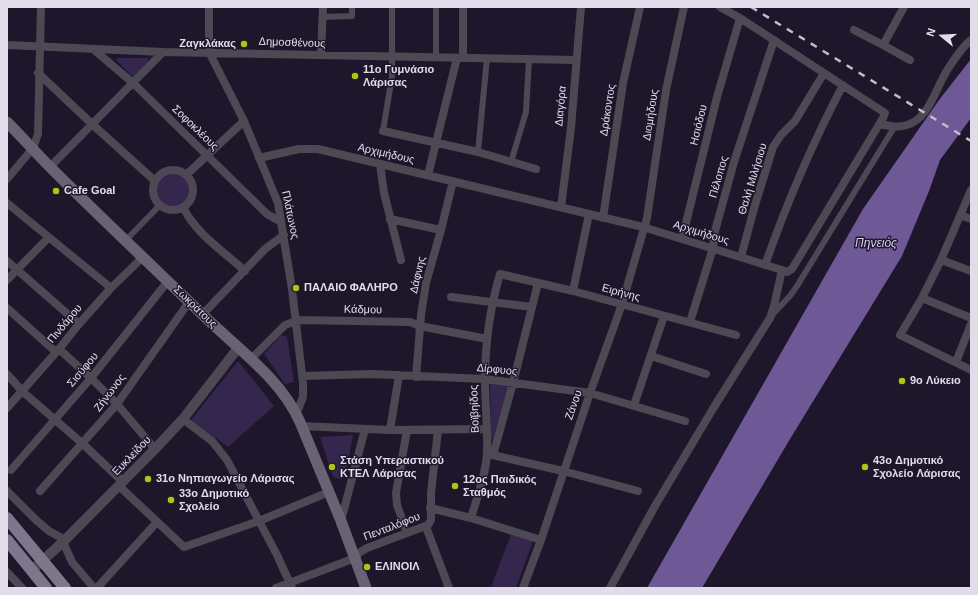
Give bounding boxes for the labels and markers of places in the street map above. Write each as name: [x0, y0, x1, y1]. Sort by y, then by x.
place label: Ζαγκλάκας: [179, 37, 236, 51]
marker: Ζαγκλάκας: [239, 39, 249, 49]
place label: 11ο Γυμνάσιο Λάρισας: [363, 63, 434, 89]
marker: 11ο Γυμνάσιο Λάρισας: [350, 71, 360, 81]
place label: Cafe Goal: [64, 184, 115, 198]
marker: Cafe Goal: [51, 186, 61, 196]
place label: ΠΑΛΑΙΟ ΦΑΛΗΡΟ: [304, 281, 398, 295]
marker: ΠΑΛΑΙΟ ΦΑΛΗΡΟ: [291, 283, 301, 293]
place label: 9ο Λύκειο: [910, 374, 961, 388]
marker: 9ο Λύκειο: [897, 376, 907, 386]
place label: Στάση Υπεραστικού ΚΤΕΛ Λάρισας: [340, 454, 444, 480]
place label: 43ο Δημοτικό Σχολείο Λάρισας: [873, 454, 960, 480]
marker: Στάση Υπεραστικού ΚΤΕΛ Λάρισας: [327, 462, 337, 472]
marker: 43ο Δημοτικό Σχολείο Λάρισας: [860, 462, 870, 472]
place label: 31ο Νηπιαγωγείο Λάρισας: [156, 472, 294, 486]
place label: 12ος Παιδικός Σταθμός: [463, 473, 536, 499]
marker: 31ο Νηπιαγωγείο Λάρισας: [143, 474, 153, 484]
marker: 12ος Παιδικός Σταθμός: [450, 481, 460, 491]
place label: 33ο Δημοτικό Σχολείο: [179, 487, 249, 513]
marker: 33ο Δημοτικό Σχολείο: [166, 495, 176, 505]
place label: ΕΛΙΝΟΙΛ: [375, 560, 420, 574]
marker: ΕΛΙΝΟΙΛ: [362, 562, 372, 572]

